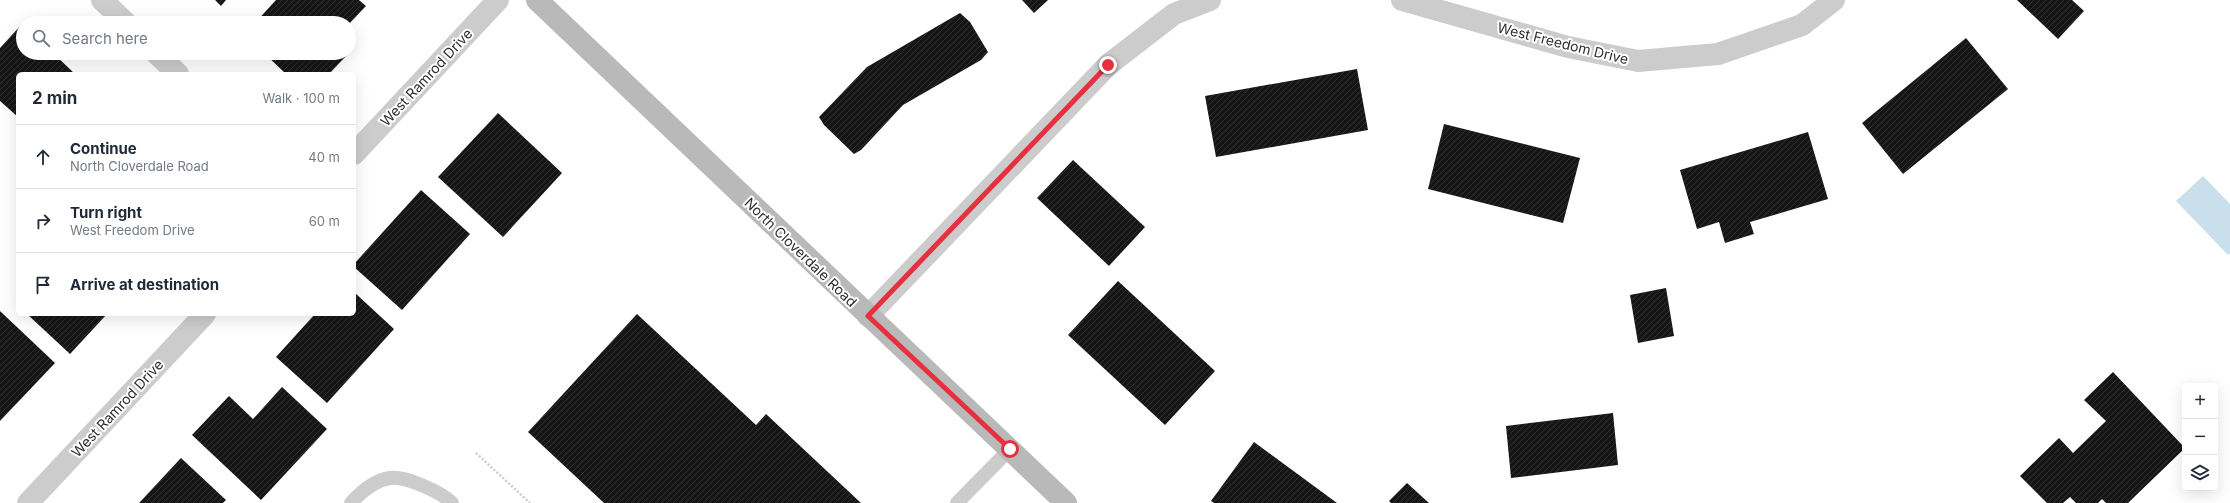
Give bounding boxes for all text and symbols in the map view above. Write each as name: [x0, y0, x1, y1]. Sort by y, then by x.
search box: [16, 16, 356, 60]
street label: West Freedom Drive: [1496, 19, 1630, 67]
street label: West Ramrod Drive: [377, 25, 475, 129]
icon: search: [30, 27, 52, 49]
text: Search here: [62, 29, 148, 48]
route end: [1099, 56, 1117, 74]
text: 2 min: [32, 88, 77, 108]
text: Walk · 100 m: [262, 90, 340, 106]
text: Continue: [70, 139, 137, 158]
icon: ahead: [32, 146, 54, 168]
text: 40 m: [308, 149, 340, 165]
text: North Cloverdale Road: [70, 158, 209, 174]
street label: North Cloverdale Road: [741, 194, 861, 310]
text: Turn right: [70, 203, 142, 222]
icon: right: [32, 210, 54, 232]
text: 60 m: [309, 213, 340, 229]
text: West Freedom Drive: [70, 222, 195, 238]
icon: arrive: [32, 274, 54, 296]
text: Arrive at destination: [70, 275, 219, 294]
street label: West Ramrod Drive: [68, 356, 166, 460]
map controls: [2182, 383, 2218, 491]
button: +: [2182, 383, 2218, 419]
button: −: [2182, 419, 2218, 455]
route start: [1001, 440, 1019, 458]
button: layers: [2182, 455, 2218, 491]

